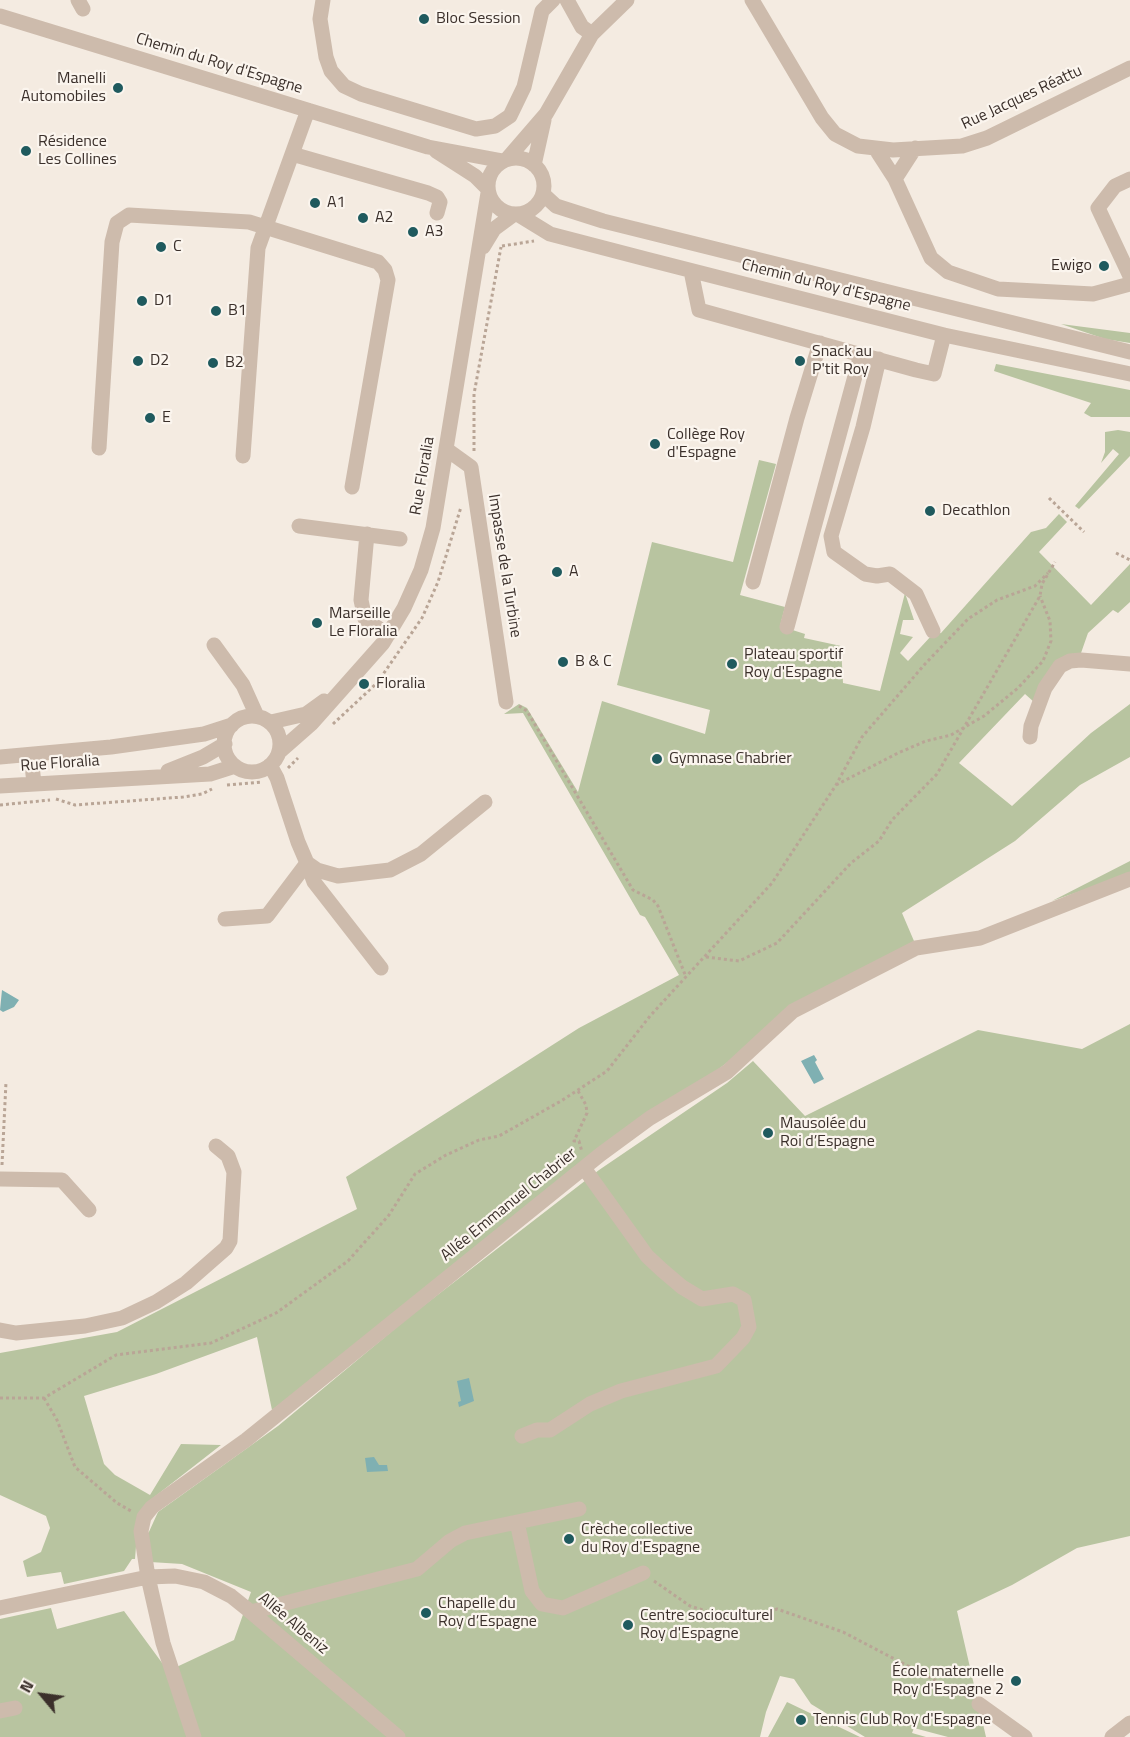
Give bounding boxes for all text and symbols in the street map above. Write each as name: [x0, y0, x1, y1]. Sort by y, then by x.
place label: Bloc Session: [436, 9, 521, 29]
marker: Bloc Session: [417, 12, 431, 26]
street label: Chemin du Roy d'Espagne: [133, 29, 305, 99]
street label: Rue Jacques Réattu: [959, 62, 1085, 134]
place label: Manelli Automobiles: [21, 69, 106, 107]
marker: Manelli Automobiles: [111, 81, 125, 95]
place label: Résidence Les Collines: [38, 132, 117, 170]
marker: Résidence Les Collines: [19, 144, 33, 158]
place label: A1: [327, 193, 345, 213]
marker: A1: [308, 196, 322, 210]
place label: A2: [375, 208, 393, 228]
marker: A2: [356, 211, 370, 225]
place label: A3: [425, 222, 443, 242]
marker: A3: [406, 225, 420, 239]
place label: C: [173, 237, 182, 257]
marker: C: [154, 240, 168, 254]
street label: Chemin du Roy d'Espagne: [739, 256, 913, 316]
place label: Ewigo: [1051, 256, 1092, 276]
marker: Ewigo: [1097, 259, 1111, 273]
place label: D1: [154, 291, 173, 311]
marker: D1: [135, 294, 149, 308]
place label: B1: [228, 301, 247, 321]
marker: B1: [209, 304, 223, 318]
place label: Snack au P'tit Roy: [812, 342, 872, 380]
place label: D2: [150, 351, 169, 371]
place label: B2: [225, 353, 244, 373]
marker: D2: [131, 354, 145, 368]
marker: Snack au P'tit Roy: [793, 354, 807, 368]
marker: B2: [206, 356, 220, 370]
place label: E: [162, 408, 171, 428]
marker: E: [143, 411, 157, 425]
place label: Collège Roy d'Espagne: [667, 425, 745, 463]
street label: Rue Floralia: [407, 435, 439, 517]
marker: Collège Roy d'Espagne: [648, 437, 662, 451]
street label: Impasse de la Turbine: [483, 493, 525, 639]
place label: Decathlon: [942, 501, 1010, 521]
marker: Decathlon: [923, 504, 937, 518]
place label: A: [569, 562, 579, 582]
marker: A: [550, 565, 564, 579]
place label: Marseille Le Floralia: [329, 604, 398, 642]
marker: Marseille Le Floralia: [310, 616, 324, 630]
place label: Plateau sportif Roy d'Espagne: [744, 645, 843, 683]
place label: B & C: [575, 652, 612, 672]
marker: B & C: [556, 655, 570, 669]
marker: Plateau sportif Roy d'Espagne: [725, 657, 739, 671]
place label: Floralia: [376, 674, 425, 694]
marker: Floralia: [357, 677, 371, 691]
place label: Gymnase Chabrier: [669, 749, 792, 769]
street label: Rue Floralia: [20, 752, 100, 776]
marker: Gymnase Chabrier: [650, 752, 664, 766]
place label: Mausolée du Roi d’Espagne: [780, 1114, 875, 1152]
marker: Mausolée du Roi d’Espagne: [761, 1126, 775, 1140]
street label: Allée Emmanuel Chabrier: [437, 1144, 581, 1266]
place label: Crèche collective du Roy d'Espagne: [581, 1520, 700, 1558]
marker: Crèche collective du Roy d'Espagne: [562, 1532, 576, 1546]
street label: Allée Albeniz: [254, 1589, 332, 1659]
place label: Chapelle du Roy d’Espagne: [438, 1594, 537, 1632]
marker: Chapelle du Roy d’Espagne: [419, 1606, 433, 1620]
place label: Centre socioculturel Roy d'Espagne: [640, 1606, 773, 1644]
marker: Centre socioculturel Roy d'Espagne: [621, 1618, 635, 1632]
place label: École maternelle Roy d'Espagne 2: [892, 1662, 1004, 1700]
north arrow: [12, 1665, 72, 1725]
marker: École maternelle Roy d'Espagne 2: [1009, 1674, 1023, 1688]
text: N: [13, 1676, 39, 1697]
place label: Tennis Club Roy d'Espagne: [813, 1710, 991, 1730]
marker: Tennis Club Roy d'Espagne: [794, 1713, 808, 1727]

